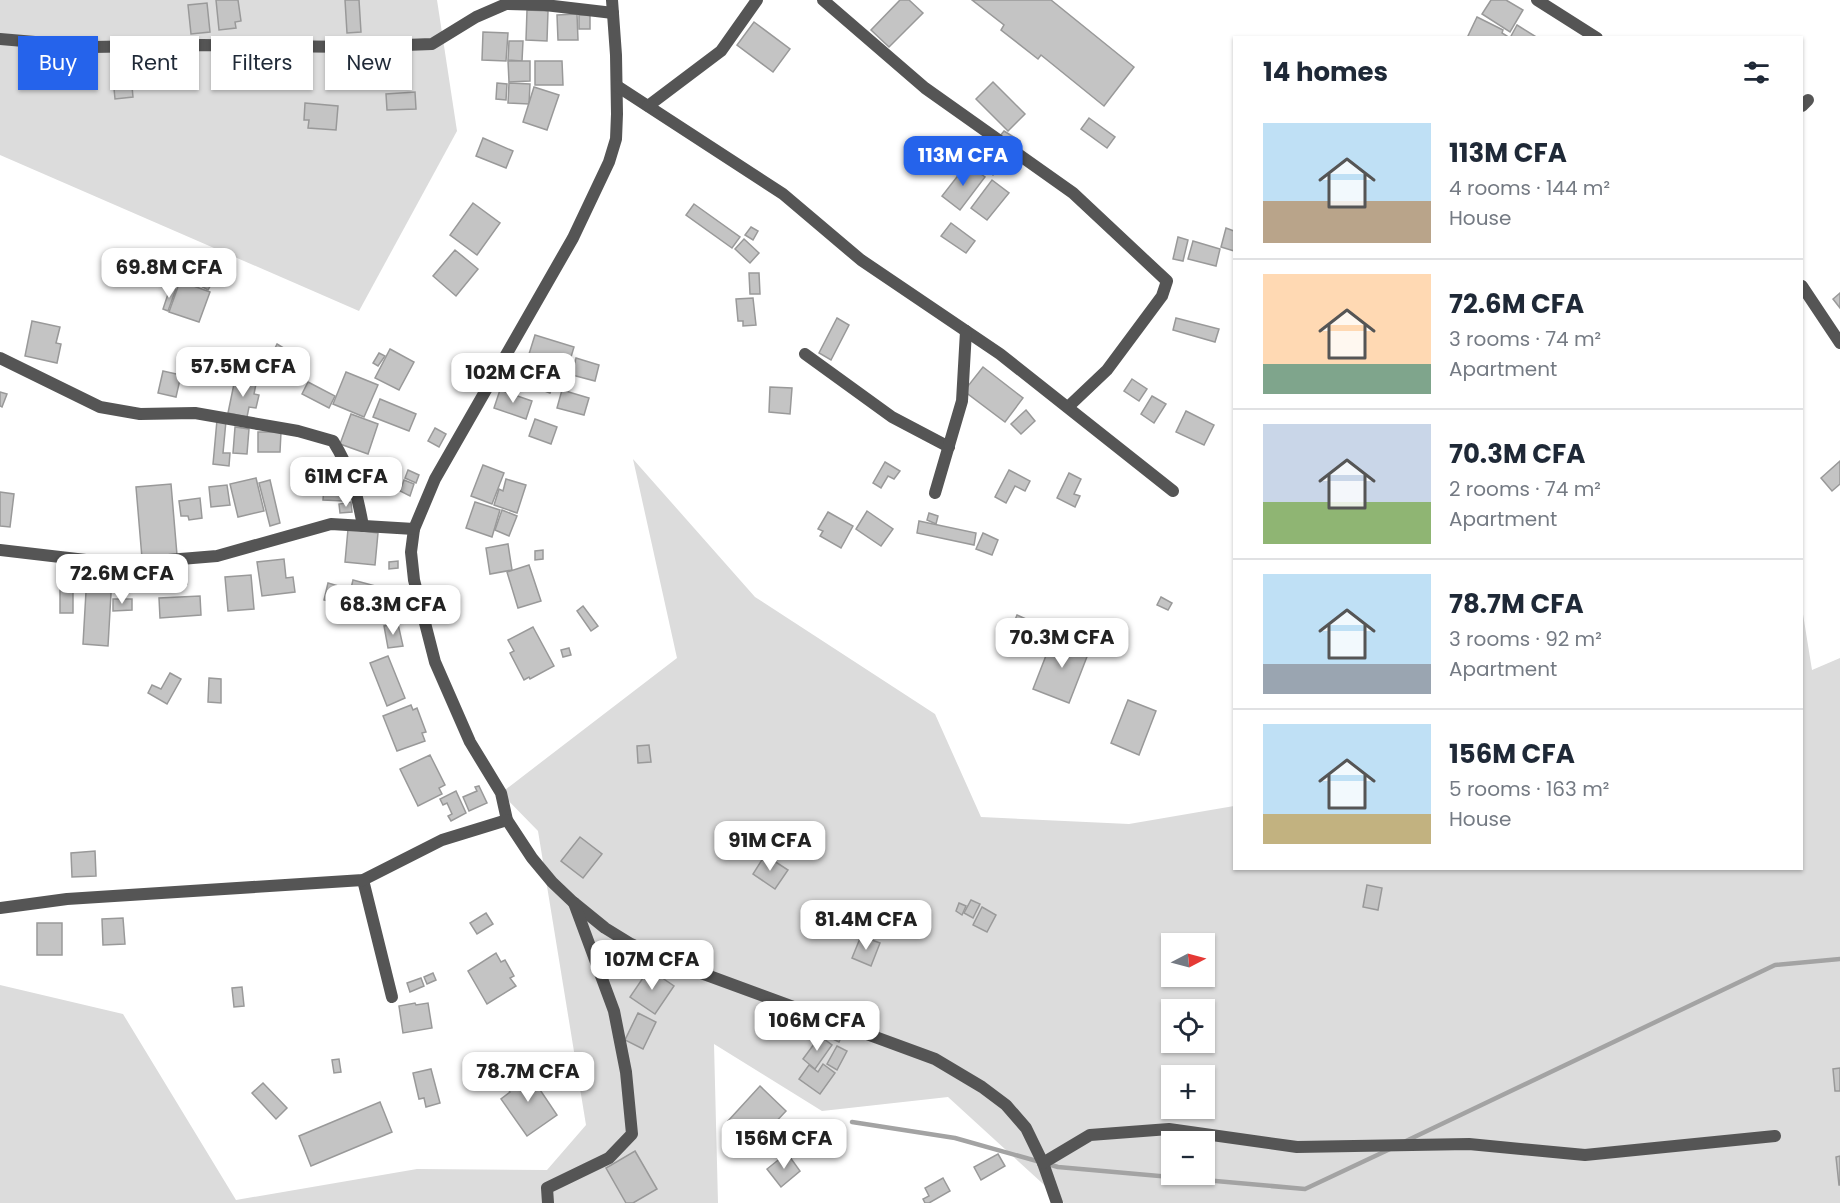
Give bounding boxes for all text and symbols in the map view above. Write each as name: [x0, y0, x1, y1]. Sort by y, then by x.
chip: Buy: [18, 36, 98, 90]
chip: Rent: [110, 36, 199, 90]
chip: Filters: [211, 36, 313, 90]
chip: New: [325, 36, 412, 90]
text: 14 homes: [1263, 54, 1388, 90]
icon: filters: [1740, 56, 1773, 89]
text: 113M CFA: [1449, 135, 1567, 171]
pin: 113M CFA: [901, 136, 1025, 187]
text: 113M CFA: [918, 141, 1008, 169]
icon: home: [1311, 147, 1383, 219]
text: 4 rooms · 144 m²: [1449, 174, 1610, 202]
text: House: [1449, 204, 1511, 232]
pin: 69.8M CFA: [100, 248, 238, 299]
text: 69.8M CFA: [115, 253, 223, 281]
text: 72.6M CFA: [1449, 286, 1584, 322]
icon: home: [1311, 298, 1383, 370]
text: 3 rooms · 74 m²: [1449, 325, 1601, 353]
pin: 57.5M CFA: [174, 347, 312, 398]
text: 57.5M CFA: [190, 352, 296, 380]
pin: 102M CFA: [451, 353, 575, 404]
text: Apartment: [1449, 355, 1557, 383]
text: 102M CFA: [465, 358, 561, 386]
text: 70.3M CFA: [1449, 436, 1586, 472]
icon: home: [1311, 448, 1383, 520]
pin: 61M CFA: [291, 457, 401, 508]
text: 61M CFA: [304, 462, 388, 490]
text: 2 rooms · 74 m²: [1449, 475, 1601, 503]
text: Apartment: [1449, 505, 1557, 533]
pin: 72.6M CFA: [53, 554, 191, 605]
text: 72.6M CFA: [70, 559, 174, 587]
pin: 68.3M CFA: [324, 585, 462, 636]
text: 78.7M CFA: [1449, 586, 1584, 622]
text: 68.3M CFA: [340, 590, 446, 618]
icon: home: [1311, 598, 1383, 670]
pin: 70.3M CFA: [993, 618, 1131, 669]
text: 70.3M CFA: [1010, 623, 1115, 651]
text: 3 rooms · 92 m²: [1449, 625, 1602, 653]
text: Apartment: [1449, 655, 1557, 683]
text: 156M CFA: [1449, 736, 1575, 772]
icon: home: [1311, 748, 1383, 820]
text: 5 rooms · 163 m²: [1449, 775, 1609, 803]
text: House: [1449, 805, 1511, 833]
pin: 91M CFA: [715, 821, 825, 872]
text: 91M CFA: [728, 826, 812, 854]
pin: 81.4M CFA: [797, 900, 935, 951]
text: 81.4M CFA: [814, 905, 918, 933]
north arrow: [1161, 933, 1215, 987]
map controls: [1161, 933, 1215, 1185]
pin: 107M CFA: [590, 940, 714, 991]
text: 107M CFA: [605, 945, 699, 973]
button: locate: [1161, 999, 1215, 1053]
pin: 106M CFA: [755, 1001, 879, 1052]
text: 106M CFA: [769, 1006, 865, 1034]
pin: 78.7M CFA: [459, 1052, 597, 1103]
text: 78.7M CFA: [476, 1057, 580, 1085]
button: +: [1161, 1065, 1215, 1119]
pin: 156M CFA: [722, 1119, 846, 1170]
text: 156M CFA: [736, 1124, 832, 1152]
button: −: [1161, 1131, 1215, 1185]

